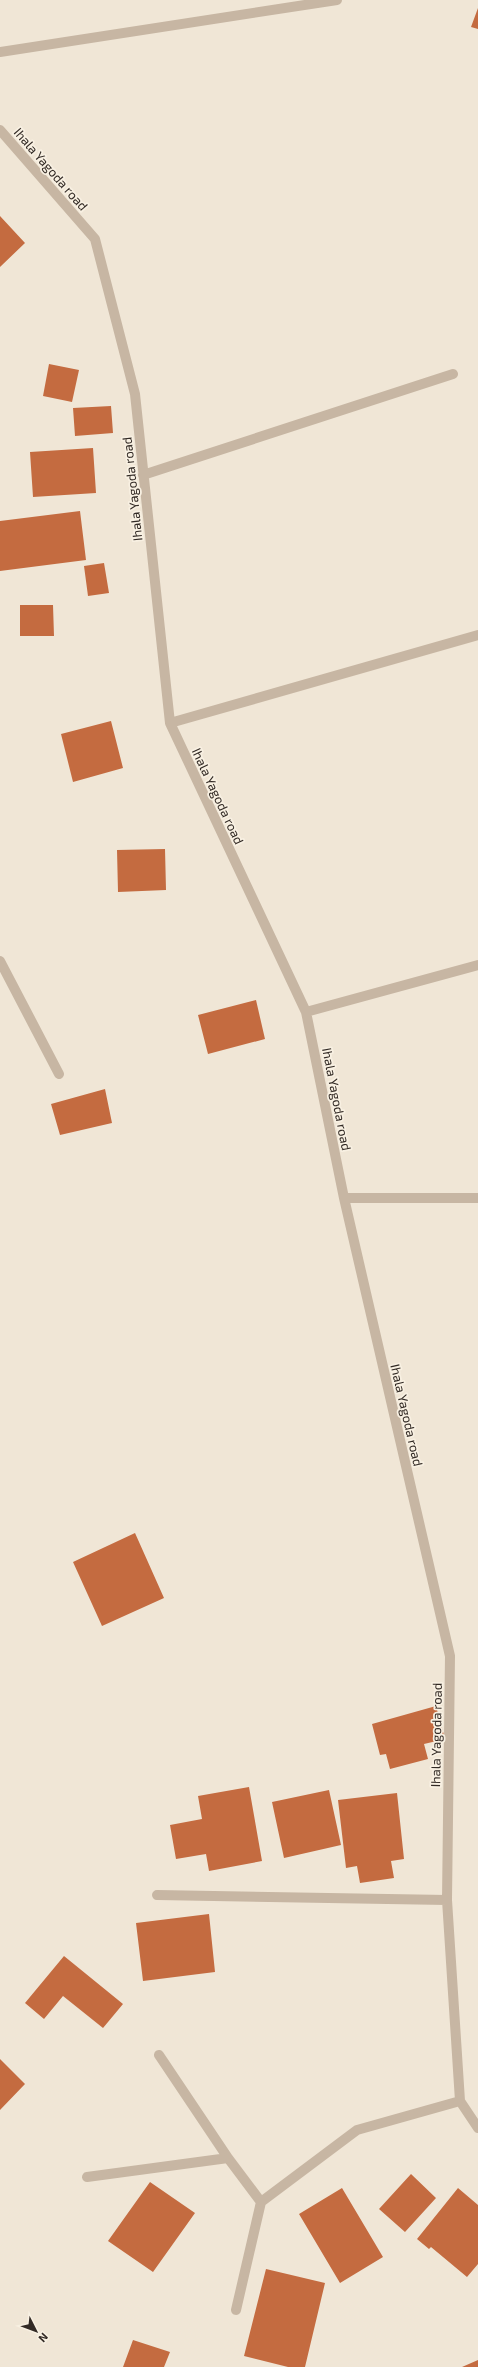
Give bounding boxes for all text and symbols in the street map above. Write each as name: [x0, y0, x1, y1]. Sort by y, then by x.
street label: Ihala Yagoda road: [11, 124, 91, 214]
street label: Ihala Yagoda road: [119, 436, 145, 542]
street label: Ihala Yagoda road: [189, 745, 247, 847]
street label: Ihala Yagoda road: [319, 1046, 355, 1152]
street label: Ihala Yagoda road: [387, 1362, 427, 1468]
street label: Ihala Yagoda road: [427, 1683, 445, 1787]
north arrow: [16, 2311, 56, 2351]
text: N: [36, 2331, 51, 2345]

